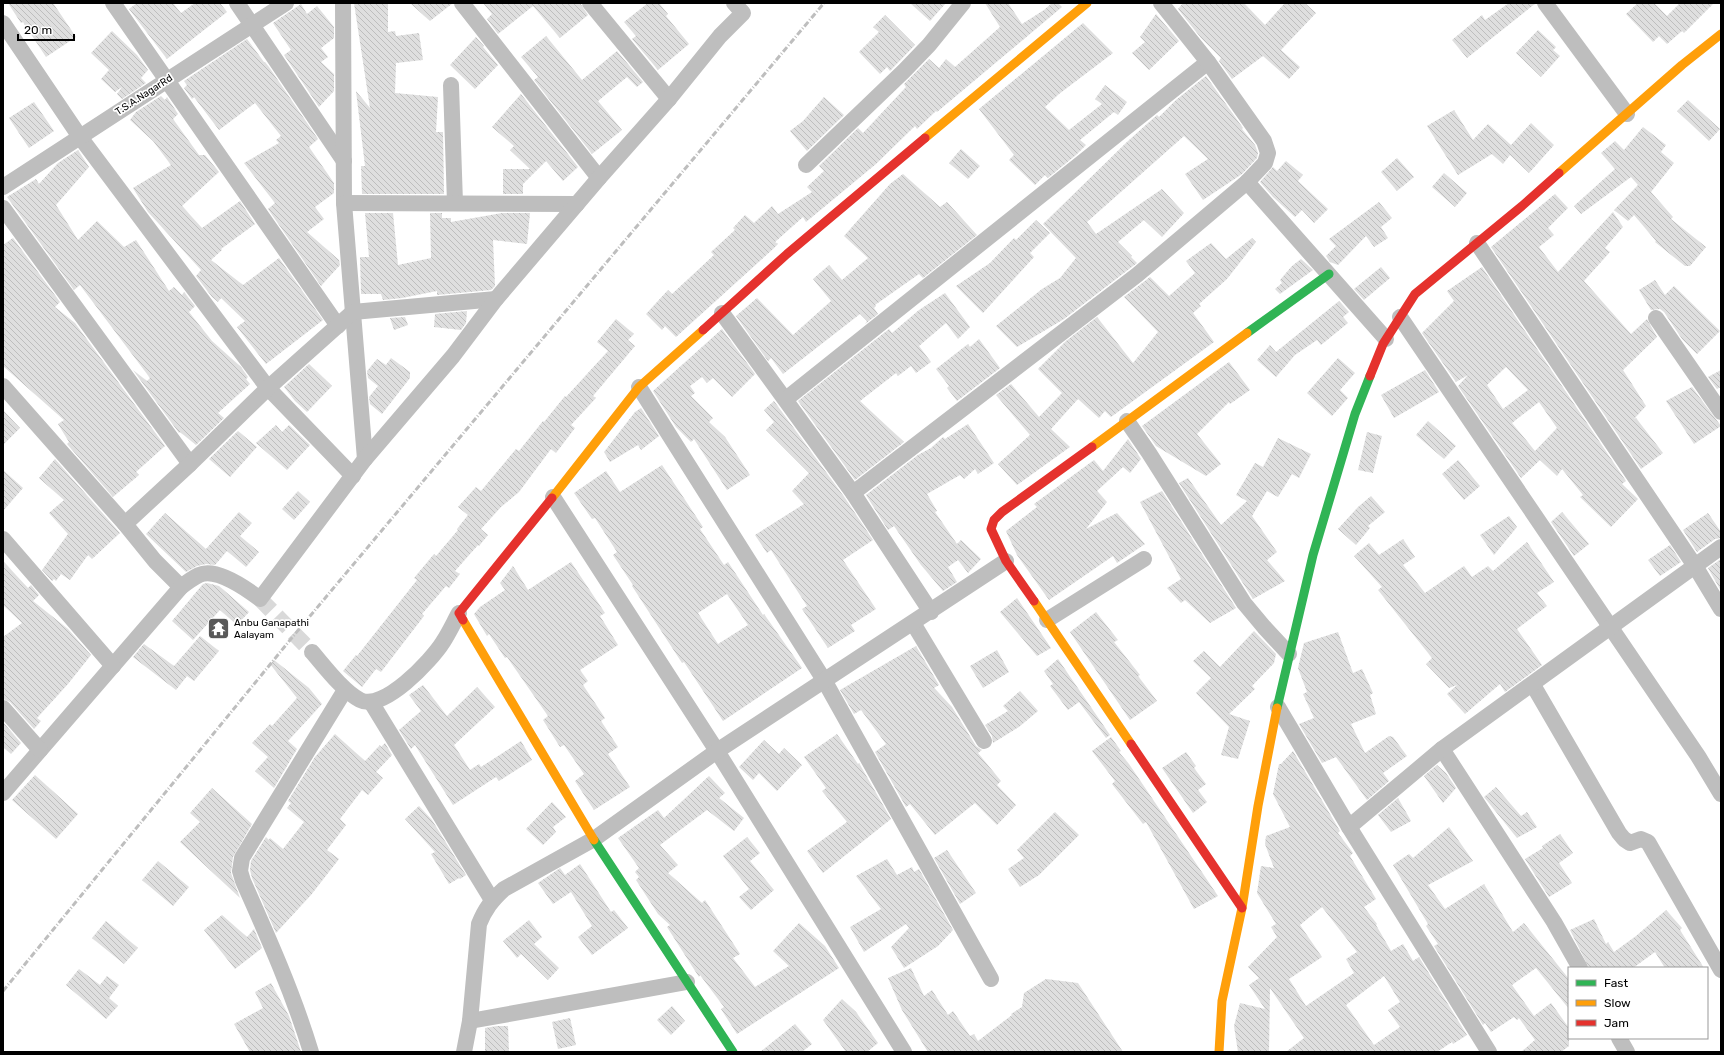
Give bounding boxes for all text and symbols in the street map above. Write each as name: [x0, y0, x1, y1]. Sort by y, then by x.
scale bar: [18, 16, 74, 42]
text: 20 m: [24, 23, 52, 37]
street label: T.S.A.NagarRd: [113, 72, 175, 118]
temple icon: Anbu Ganapathi Aalayam: [205, 616, 231, 642]
place label: Anbu Ganapathi Aalayam: [234, 617, 309, 641]
legend: [1568, 967, 1708, 1039]
text: Fast: [1604, 976, 1628, 990]
text: Slow: [1604, 996, 1631, 1010]
text: Jam: [1604, 1016, 1629, 1030]

